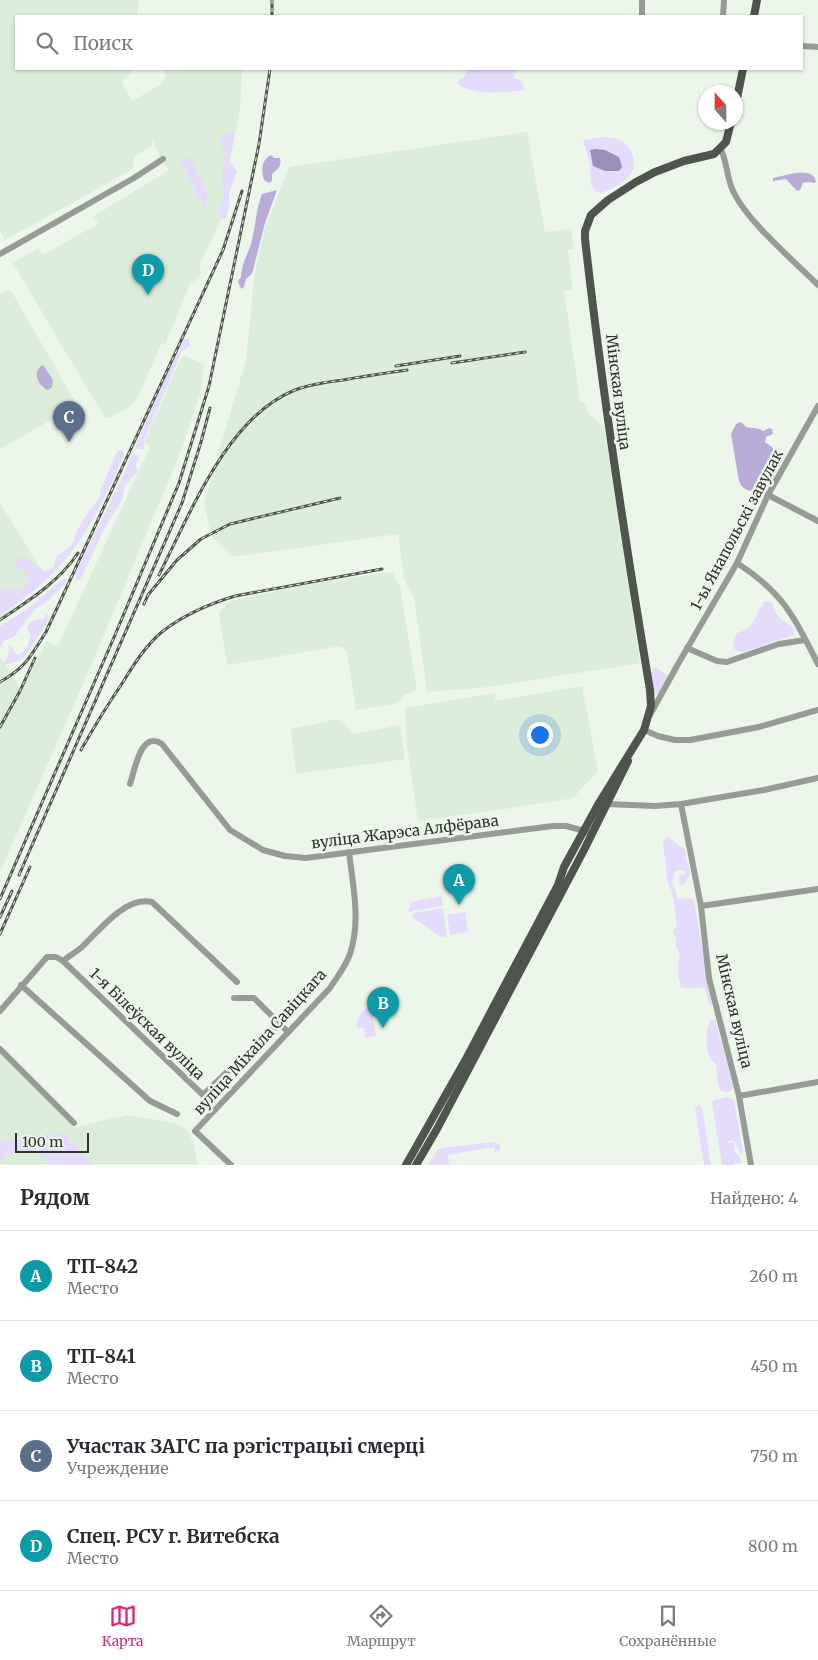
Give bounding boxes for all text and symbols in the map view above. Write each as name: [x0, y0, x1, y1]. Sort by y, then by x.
search box: [15, 15, 803, 70]
icon: search: [33, 29, 61, 57]
text: Поиск: [73, 31, 133, 55]
north arrow: [698, 85, 743, 130]
pin: D: [132, 254, 164, 295]
street label: Мінская вуліца: [602, 333, 635, 451]
pin: C: [53, 401, 85, 442]
street label: 1-ы Янапольскі завулак: [686, 446, 787, 613]
your location: [527, 722, 553, 748]
street label: вуліца Жарэса Алфёрава: [310, 811, 500, 852]
pin: A: [443, 864, 475, 905]
street label: Мінская вуліца: [712, 952, 757, 1070]
street label: 1-я Білеўская вуліца: [86, 964, 209, 1084]
street label: вуліца Міхаіла Савіцкага: [189, 965, 330, 1118]
pin: B: [367, 987, 399, 1028]
scale bar: [15, 1130, 89, 1153]
text: 100 m: [22, 1133, 63, 1151]
text: Рядом: [20, 1184, 90, 1211]
text: Найдено: 4: [710, 1188, 798, 1208]
text: ТП-842: [67, 1254, 138, 1278]
text: A: [30, 1266, 42, 1286]
text: 260 m: [749, 1266, 798, 1286]
text: Место: [67, 1278, 118, 1298]
text: ТП-841: [67, 1344, 135, 1368]
text: B: [30, 1356, 42, 1376]
text: 450 m: [750, 1356, 798, 1376]
text: Место: [67, 1368, 118, 1388]
text: Участак ЗАГС па рэгістрацыі смерці: [67, 1434, 425, 1458]
text: C: [31, 1446, 41, 1466]
text: 750 m: [750, 1446, 798, 1466]
text: Учреждение: [67, 1458, 169, 1478]
text: Спец. РСУ г. Витебска: [67, 1524, 280, 1548]
text: D: [30, 1536, 42, 1556]
text: 800 m: [748, 1536, 798, 1556]
text: Место: [67, 1548, 118, 1568]
tab: Карта: [102, 1602, 143, 1650]
tab: Маршрут: [347, 1602, 416, 1650]
tab: Сохранённые: [619, 1602, 716, 1650]

